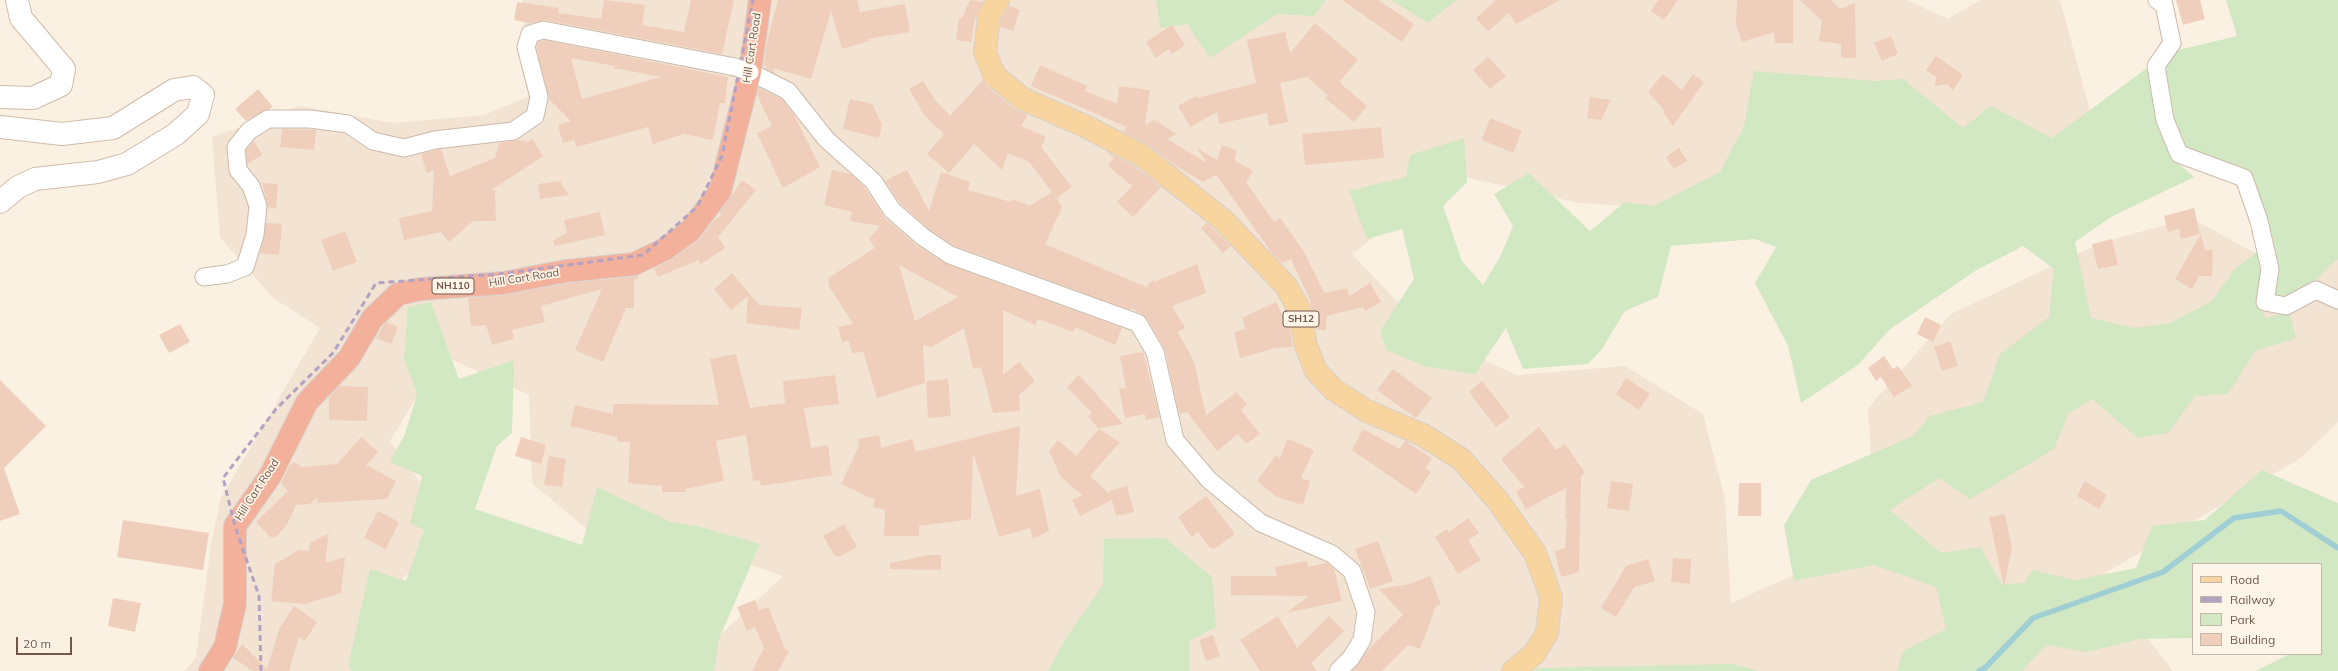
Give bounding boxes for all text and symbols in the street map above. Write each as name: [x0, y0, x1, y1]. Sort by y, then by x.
street label: Hill Cart Road: [740, 12, 764, 84]
street label: Hill Cart Road: [488, 266, 560, 290]
road number: NH110: [432, 278, 474, 294]
road number: SH12: [1283, 311, 1319, 327]
street label: Hill Cart Road: [232, 457, 282, 523]
legend: [2192, 563, 2322, 655]
text: Road: [2230, 572, 2259, 587]
text: Railway: [2230, 592, 2275, 607]
text: Park: [2230, 612, 2255, 627]
scale bar: [18, 629, 74, 655]
text: Building: [2230, 632, 2275, 647]
text: 20 m: [23, 636, 51, 651]

